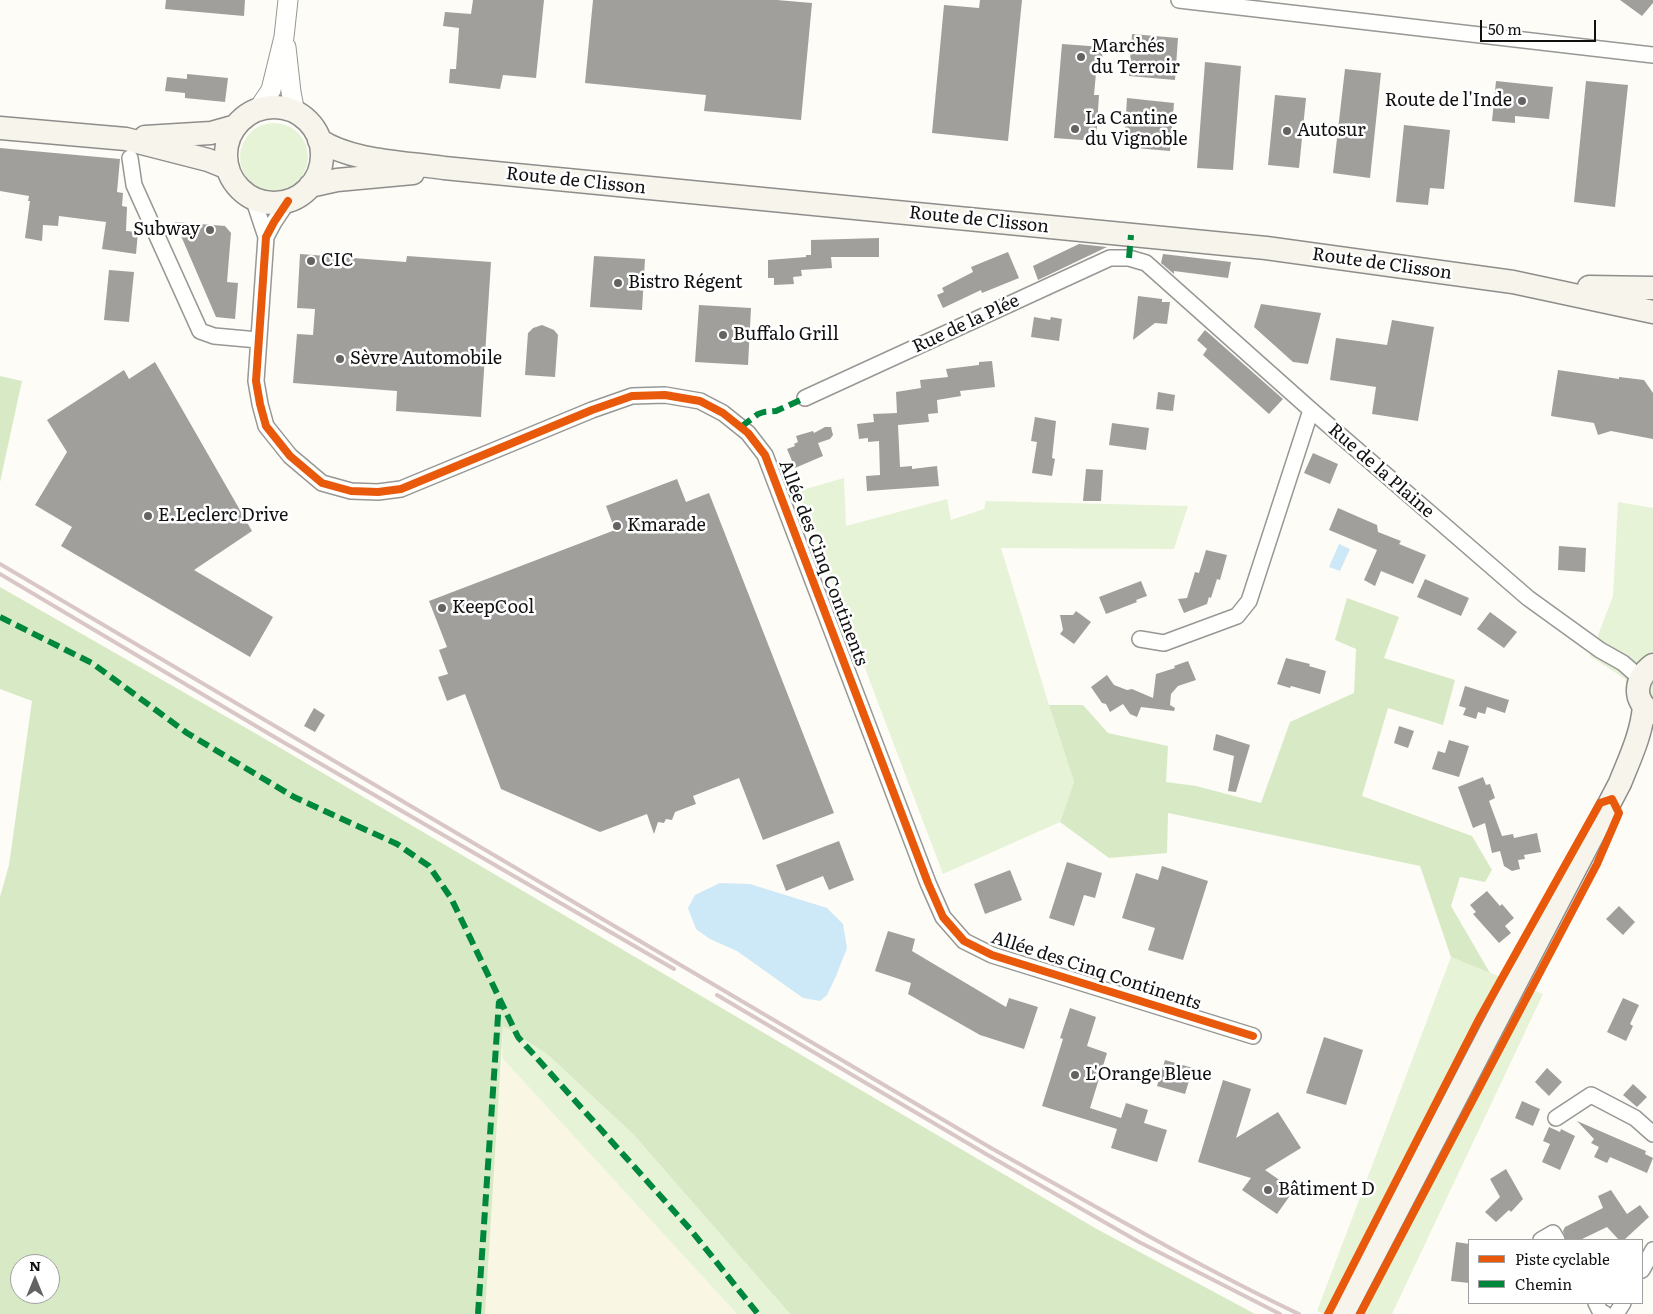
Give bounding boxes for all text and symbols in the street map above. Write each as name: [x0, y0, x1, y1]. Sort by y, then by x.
scale bar: [1483, 10, 1599, 42]
text: 50 m: [1488, 17, 1522, 40]
place label: Marchés du Terroir: [1091, 36, 1180, 78]
marker: Marchés du Terroir: [1075, 51, 1087, 63]
place label: Route de l'Inde: [1385, 90, 1512, 112]
marker: Route de l'Inde: [1516, 95, 1528, 107]
place label: La Cantine du Vignoble: [1085, 108, 1187, 150]
place label: Autosur: [1297, 120, 1366, 142]
marker: La Cantine du Vignoble: [1069, 123, 1081, 135]
marker: Autosur: [1281, 125, 1293, 137]
street label: Route de Clisson: [505, 163, 647, 199]
street label: Route de Clisson: [908, 202, 1050, 238]
place label: Subway: [133, 219, 200, 241]
marker: Subway: [204, 224, 216, 236]
street label: Route de Clisson: [1311, 244, 1453, 284]
place label: CIC: [321, 250, 354, 272]
marker: CIC: [305, 255, 317, 267]
place label: Bistro Régent: [628, 272, 743, 294]
marker: Bistro Régent: [612, 277, 624, 289]
street label: Rue de la Plée: [909, 290, 1023, 358]
place label: Buffalo Grill: [733, 324, 839, 346]
marker: Buffalo Grill: [717, 329, 729, 341]
place label: Sèvre Automobile: [350, 348, 502, 370]
marker: Sèvre Automobile: [334, 353, 346, 365]
street label: Rue de la Plaine: [1324, 419, 1438, 523]
street label: Allée des Cinq Continents: [774, 457, 872, 669]
place label: E.Leclerc Drive: [158, 505, 288, 527]
marker: E.Leclerc Drive: [142, 510, 154, 522]
place label: Kmarade: [627, 515, 706, 537]
marker: Kmarade: [611, 520, 623, 532]
place label: KeepCool: [452, 597, 534, 619]
marker: KeepCool: [436, 602, 448, 614]
street label: Allée des Cinq Continents: [989, 927, 1203, 1015]
place label: L'Orange Bleue: [1085, 1064, 1212, 1086]
marker: L'Orange Bleue: [1069, 1069, 1081, 1081]
place label: Bâtiment D: [1278, 1179, 1375, 1201]
marker: Bâtiment D: [1262, 1184, 1274, 1196]
legend: [1468, 1239, 1643, 1304]
text: Piste cyclable: [1515, 1247, 1610, 1270]
north arrow: [10, 1254, 60, 1304]
text: N: [29, 1255, 41, 1275]
text: Chemin: [1515, 1272, 1572, 1295]

